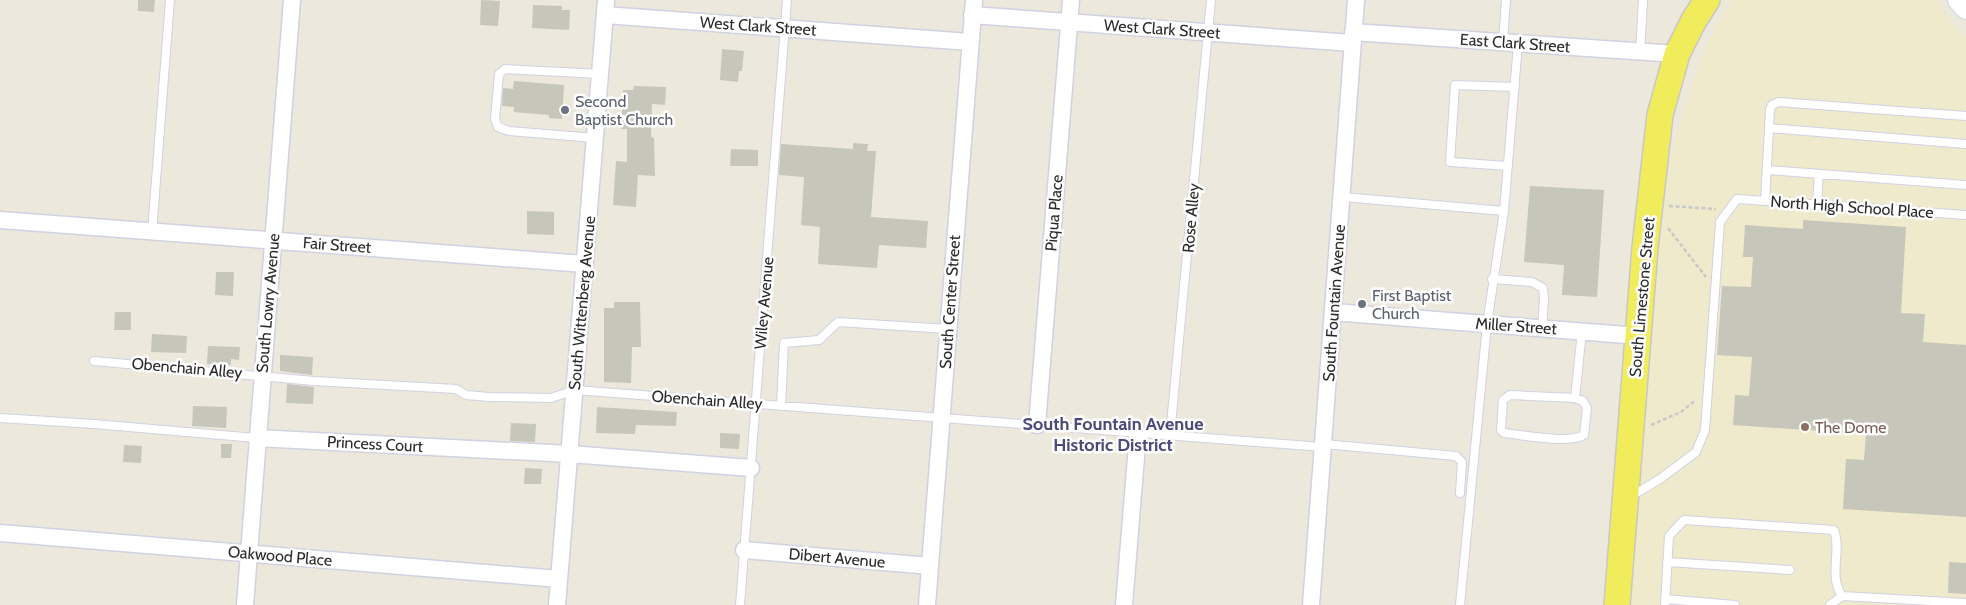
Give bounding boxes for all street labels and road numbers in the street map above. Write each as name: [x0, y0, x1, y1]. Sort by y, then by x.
street label: West Clark Street: [699, 12, 817, 40]
street label: West Clark Street: [1103, 15, 1221, 43]
street label: East Clark Street: [1459, 30, 1571, 56]
street label: Piqua Place: [1041, 174, 1067, 252]
street label: Rose Alley: [1178, 182, 1204, 254]
street label: North High School Place: [1770, 192, 1934, 222]
street label: South Wittenberg Avenue: [565, 215, 599, 391]
street label: South Limestone Street: [1626, 216, 1659, 378]
street label: South Fountain Avenue: [1319, 224, 1349, 382]
street label: South Lowry Avenue: [252, 233, 284, 373]
street label: Fair Street: [302, 233, 372, 257]
street label: South Center Street: [936, 234, 964, 370]
street label: Wiley Avenue: [750, 256, 778, 350]
street label: Miller Street: [1475, 314, 1558, 338]
street label: Obenchain Alley: [131, 354, 243, 382]
street label: Obenchain Alley: [651, 387, 763, 413]
street label: Princess Court: [327, 432, 424, 456]
street label: Oakwood Place: [227, 542, 333, 570]
street label: Dibert Avenue: [788, 544, 886, 572]

